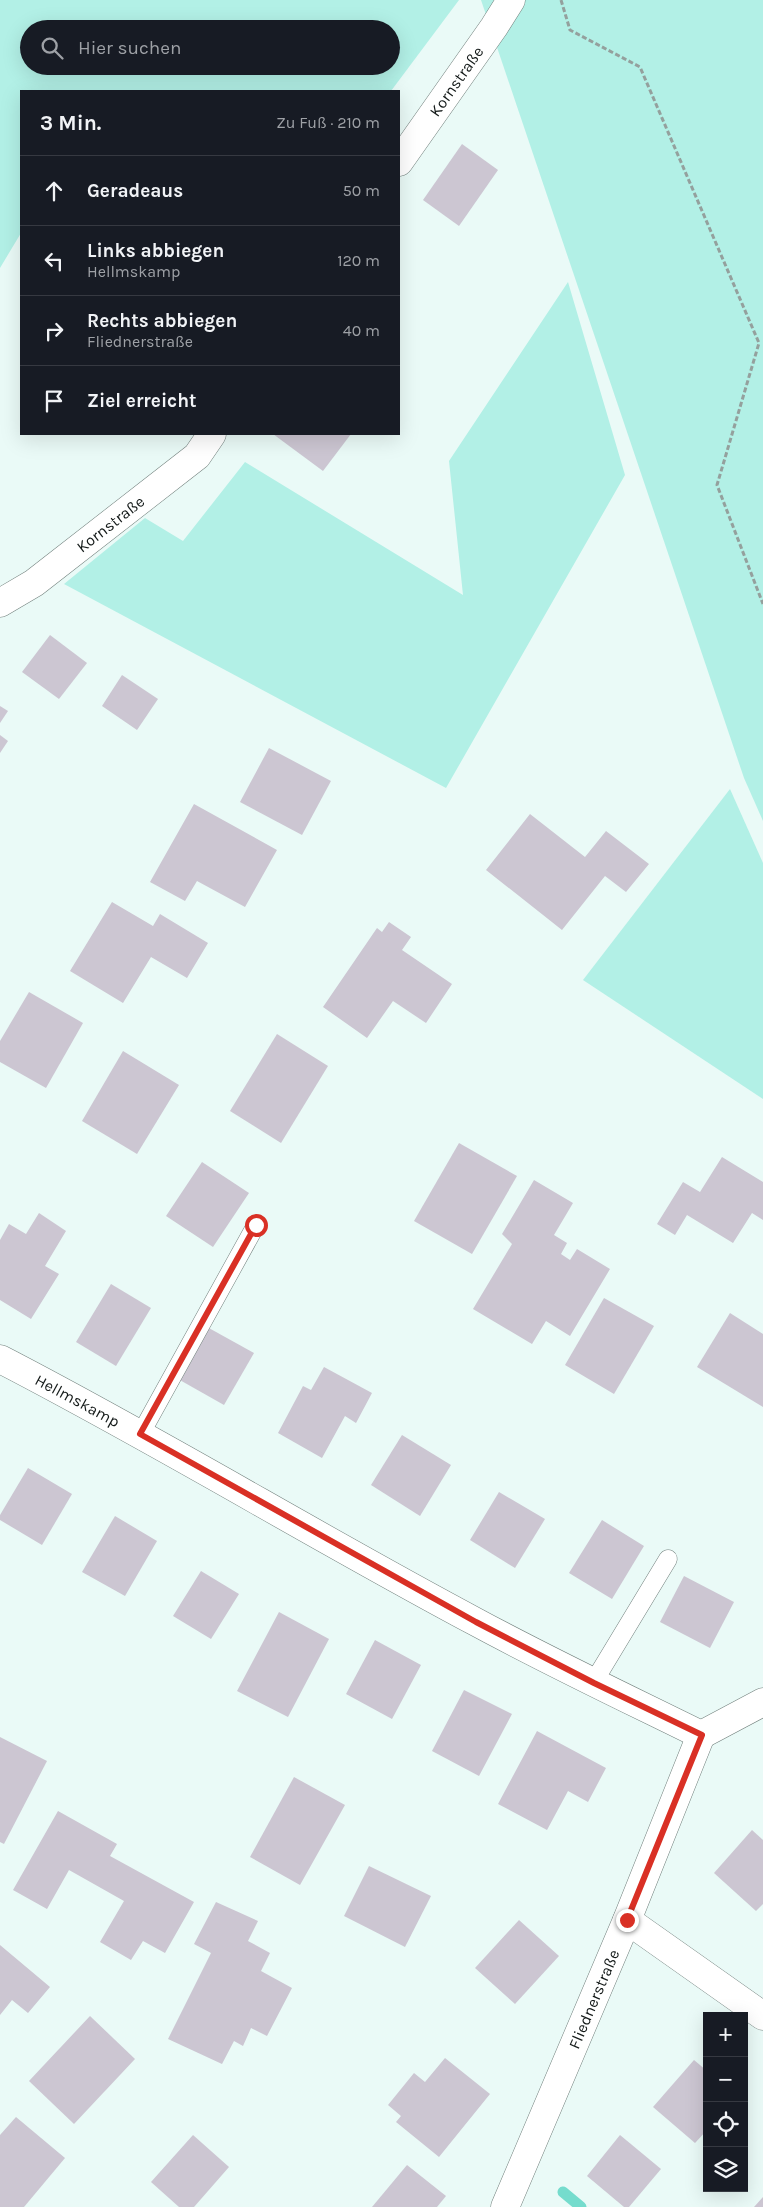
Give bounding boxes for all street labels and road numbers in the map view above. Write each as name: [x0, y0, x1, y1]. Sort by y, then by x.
street label: Kornstraße: [425, 42, 487, 120]
street label: Kornstraße: [72, 491, 148, 556]
street label: Hellmskamp: [32, 1370, 123, 1431]
street label: Fliednerstraße: [564, 1946, 623, 2052]

